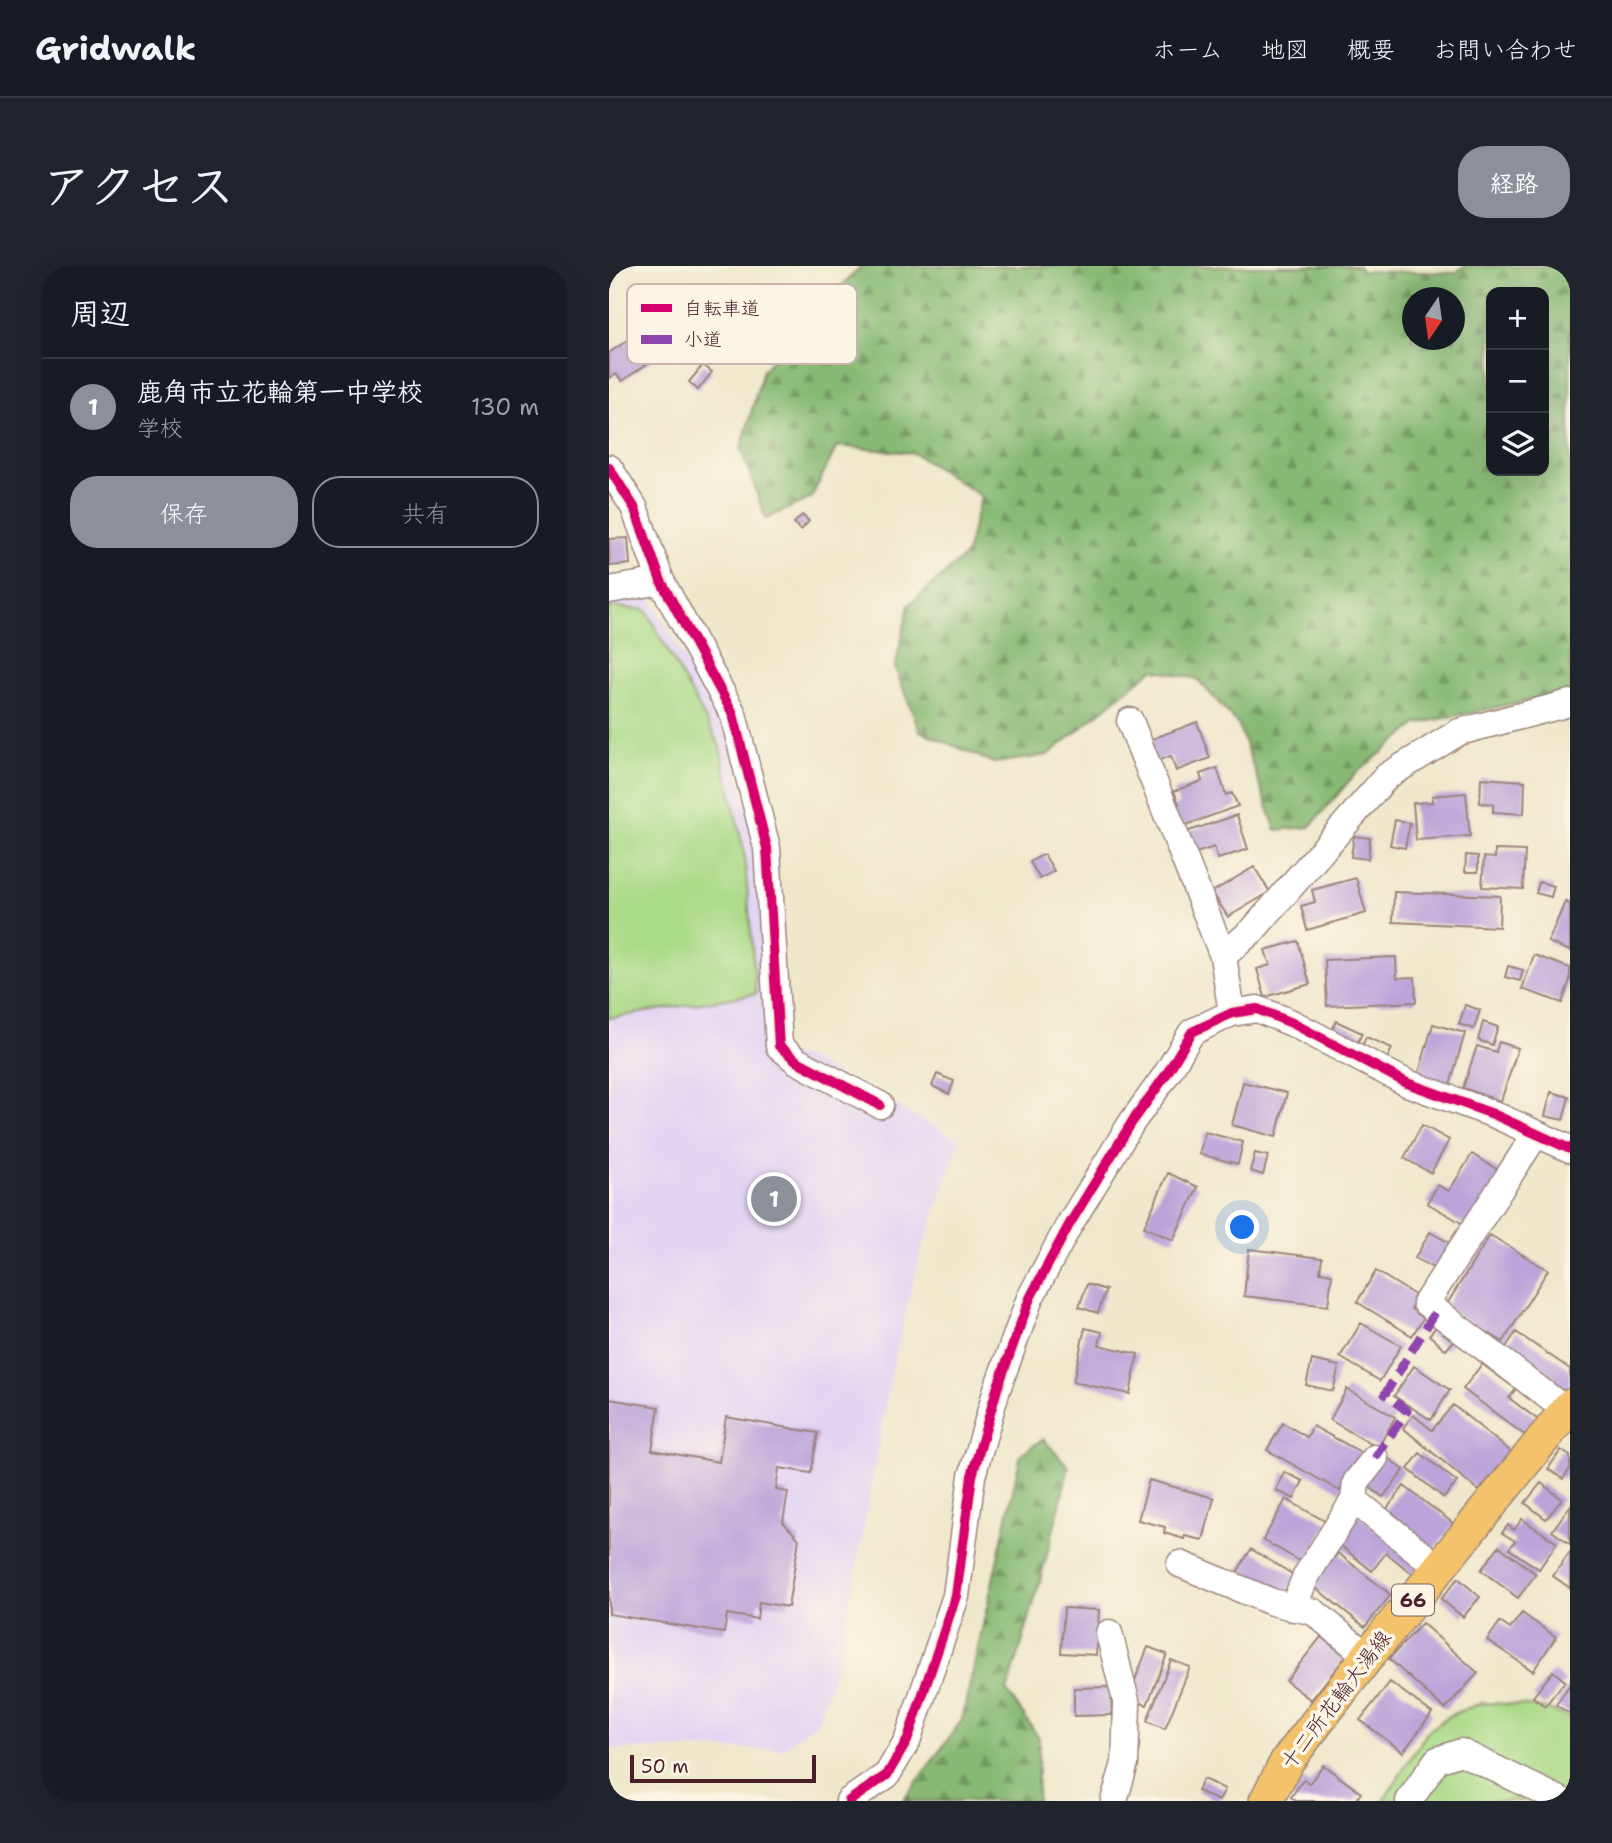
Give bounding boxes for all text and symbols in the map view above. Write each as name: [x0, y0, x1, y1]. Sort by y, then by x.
text: Gridwalk: [35, 26, 196, 71]
text: ホーム: [1152, 34, 1223, 66]
text: 地図: [1261, 34, 1309, 66]
text: 概要: [1347, 34, 1395, 66]
text: お問い合わせ: [1433, 34, 1577, 66]
button: 経路: [1458, 146, 1570, 218]
text: アクセス: [42, 153, 235, 219]
legend: [627, 284, 857, 364]
north arrow: [1402, 287, 1465, 350]
map controls: [1486, 287, 1549, 476]
button: +: [1486, 287, 1549, 350]
text: 周辺: [70, 293, 130, 334]
text: 自転車道: [684, 296, 760, 321]
text: 小道: [684, 327, 722, 352]
button: −: [1486, 350, 1549, 413]
text: 鹿角市立花輪第一中学校: [137, 374, 423, 409]
text: 1: [88, 392, 98, 422]
text: 130 m: [471, 392, 539, 422]
text: 学校: [137, 413, 183, 443]
button: layers: [1486, 413, 1549, 476]
button: 保存: [70, 476, 298, 548]
button: 共有: [312, 476, 539, 548]
pin: 1: [751, 1173, 797, 1225]
your location: [1225, 1210, 1259, 1244]
road number: 66: [1392, 1584, 1434, 1616]
street label: 十二所花輪大湯線: [1274, 1624, 1398, 1776]
scale bar: [630, 1752, 815, 1784]
text: 50 m: [641, 1754, 689, 1779]

